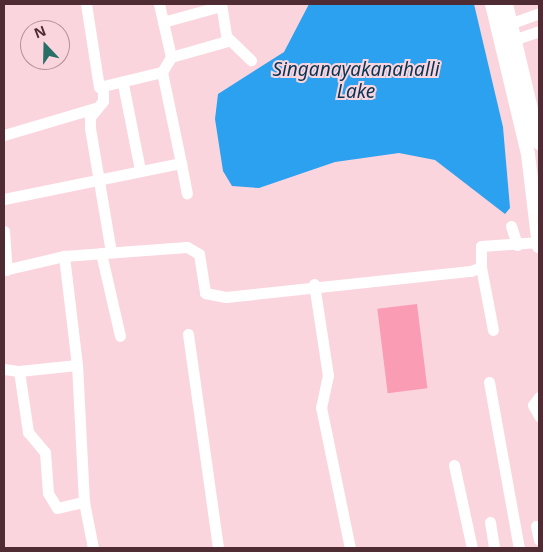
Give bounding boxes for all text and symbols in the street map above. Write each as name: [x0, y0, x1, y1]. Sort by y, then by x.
north arrow: [20, 20, 70, 70]
text: N: [31, 21, 49, 42]
water label: Singanayakanahalli Lake: [272, 59, 440, 103]

